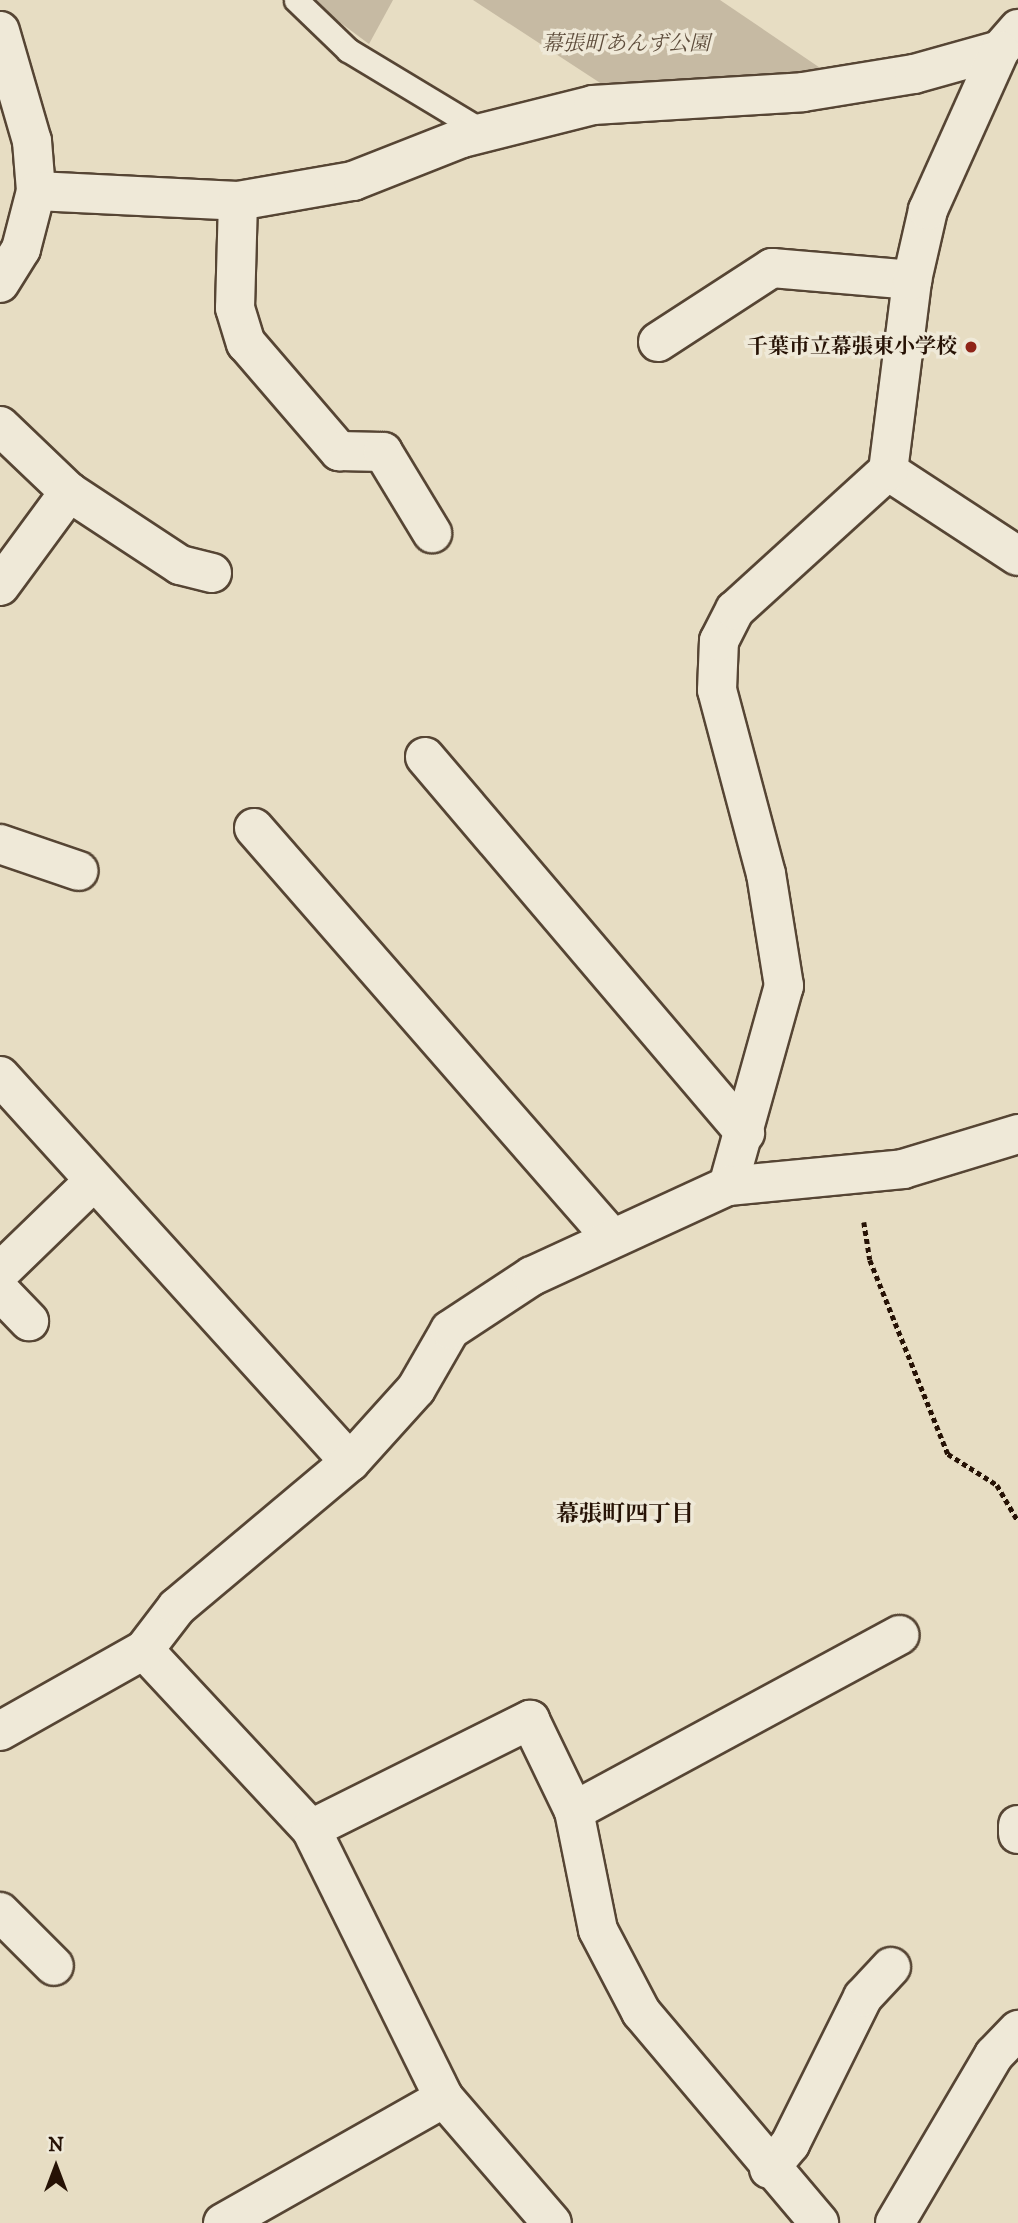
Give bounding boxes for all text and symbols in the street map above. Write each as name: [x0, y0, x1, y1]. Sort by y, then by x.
park label: 幕張町あんず公園: [542, 31, 710, 57]
place label: 千葉市立幕張東小学校: [747, 334, 957, 360]
marker: 千葉市立幕張東小学校: [963, 339, 979, 355]
district label: 幕張町四丁目: [556, 1501, 694, 1529]
north arrow: [21, 2132, 91, 2202]
text: N: [48, 2134, 64, 2157]

